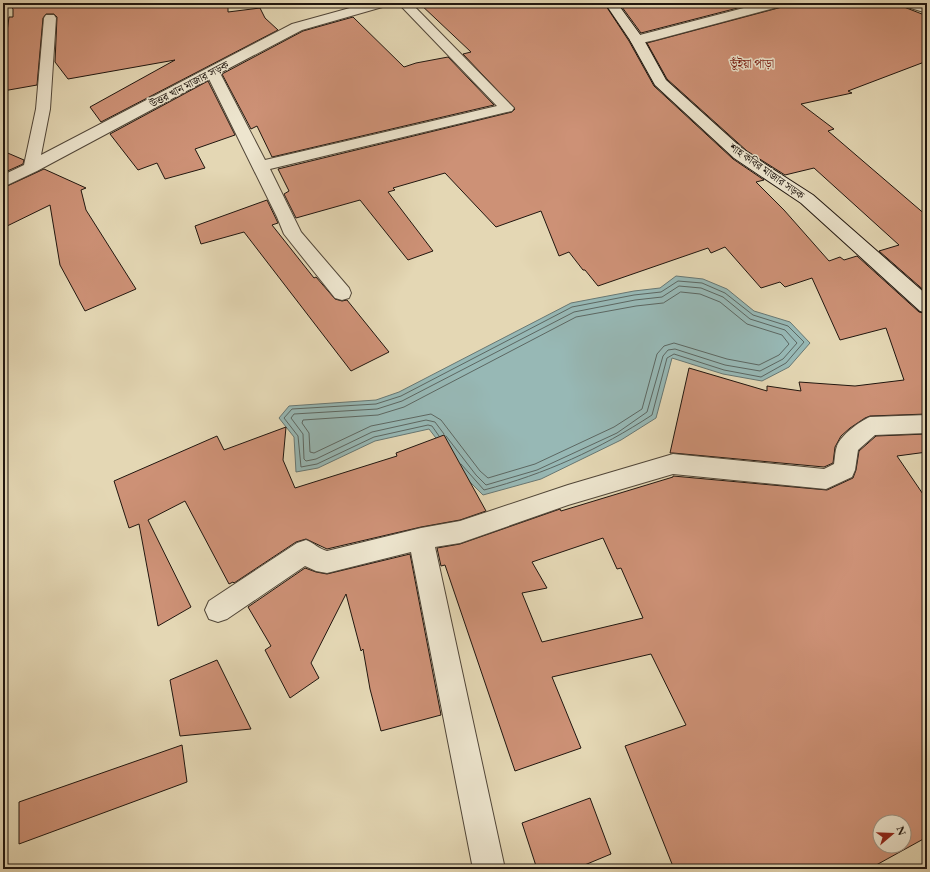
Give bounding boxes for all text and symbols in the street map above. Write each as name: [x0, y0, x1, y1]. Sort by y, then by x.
district label: ভূঁইয়া পাড়া: [729, 56, 774, 72]
street label: উত্তর খান মাজার সড়ক: [146, 57, 232, 111]
street label: শাহ কবির মাজার সড়ক: [726, 139, 808, 203]
north arrow: [872, 814, 912, 854]
text: N: [893, 824, 910, 837]

